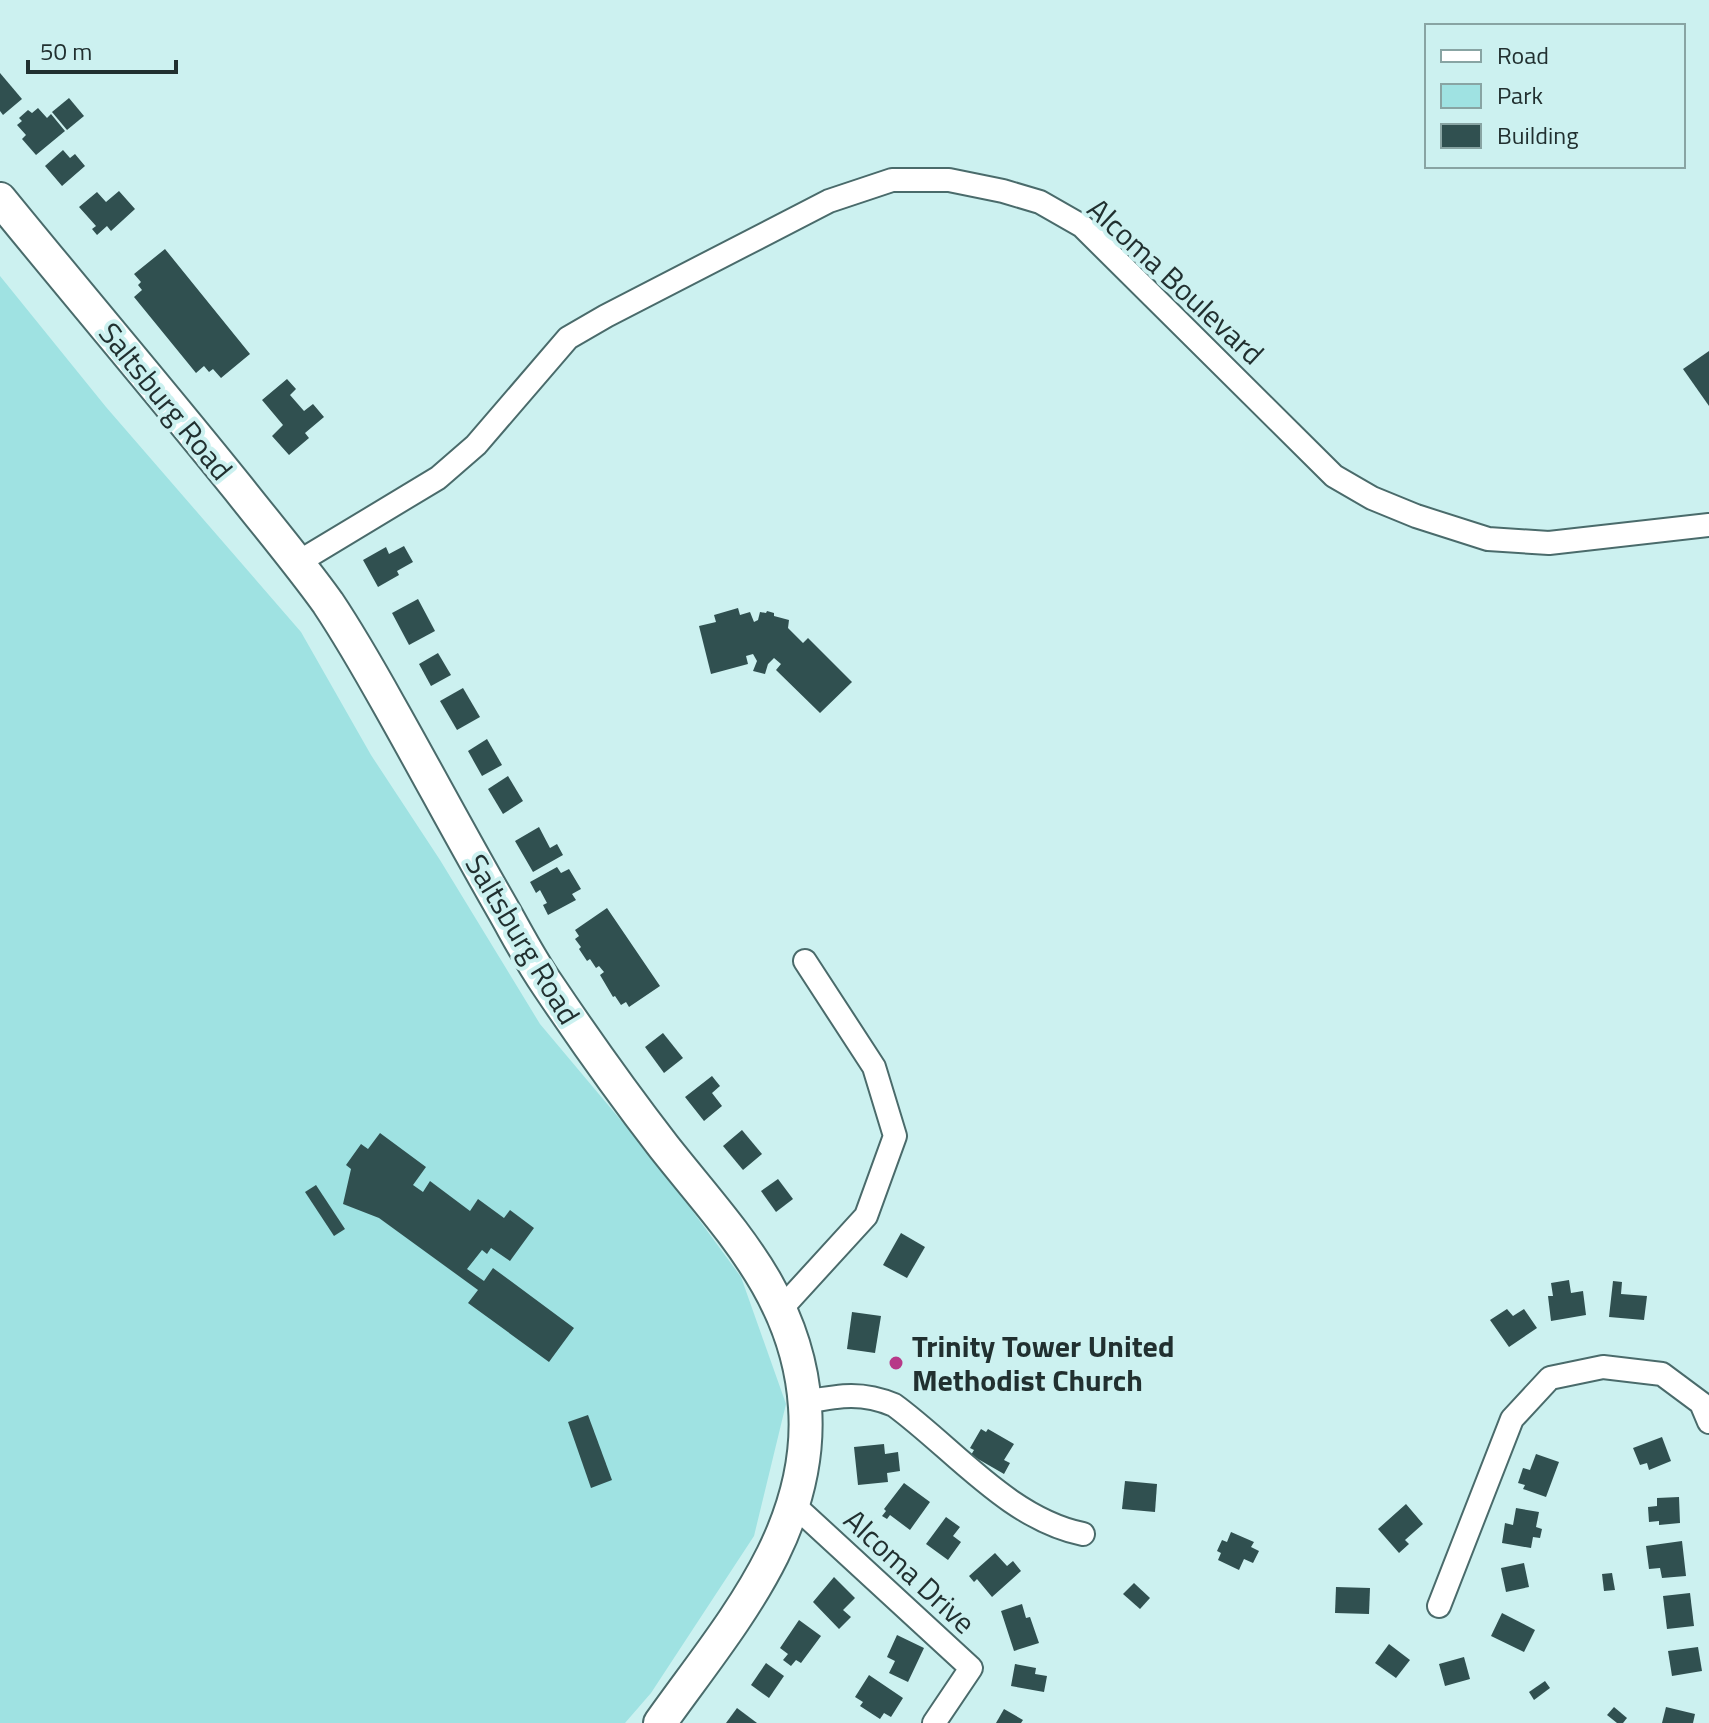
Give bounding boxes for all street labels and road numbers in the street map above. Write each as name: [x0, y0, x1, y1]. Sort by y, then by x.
street label: Alcoma Boulevard: [1077, 187, 1275, 375]
street label: Saltsburg Road: [88, 312, 244, 490]
street label: Saltsburg Road: [454, 845, 592, 1033]
street label: Alcoma Drive: [834, 1498, 986, 1644]

